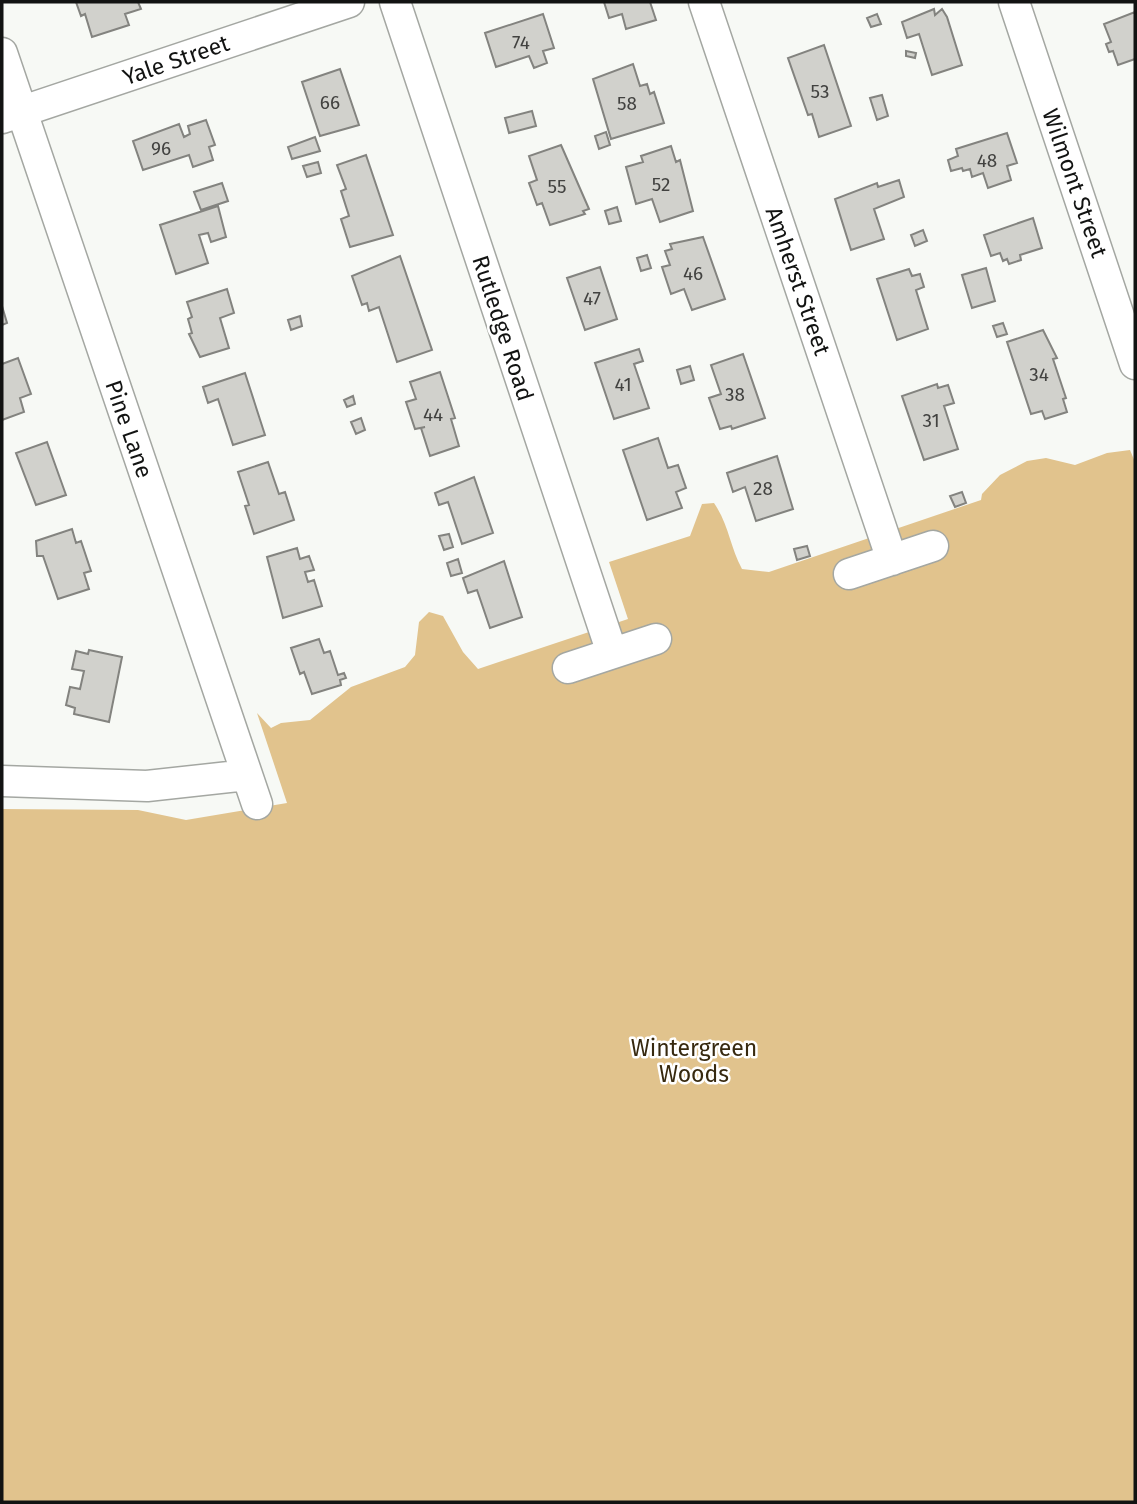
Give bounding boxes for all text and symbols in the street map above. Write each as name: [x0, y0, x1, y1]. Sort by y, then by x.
street label: Yale Street: [119, 29, 234, 91]
house number: 74: [512, 31, 530, 54]
house number: 53: [811, 80, 829, 103]
house number: 66: [320, 91, 340, 114]
house number: 58: [617, 92, 637, 115]
street label: Wilmont Street: [1036, 105, 1114, 262]
house number: 96: [151, 137, 171, 160]
house number: 48: [977, 149, 997, 172]
house number: 52: [652, 173, 670, 196]
house number: 55: [548, 175, 566, 198]
street label: Amherst Street: [760, 203, 837, 359]
street label: Rutledge Road: [466, 252, 540, 404]
house number: 46: [683, 262, 703, 285]
house number: 47: [583, 287, 601, 310]
house number: 34: [1029, 363, 1049, 386]
house number: 41: [614, 373, 632, 396]
street label: Pine Lane: [99, 376, 159, 482]
house number: 38: [725, 383, 745, 406]
house number: 44: [423, 403, 443, 426]
house number: 31: [922, 409, 940, 432]
house number: 28: [753, 477, 773, 500]
park label: Wintergreen Woods: [631, 1034, 757, 1088]

